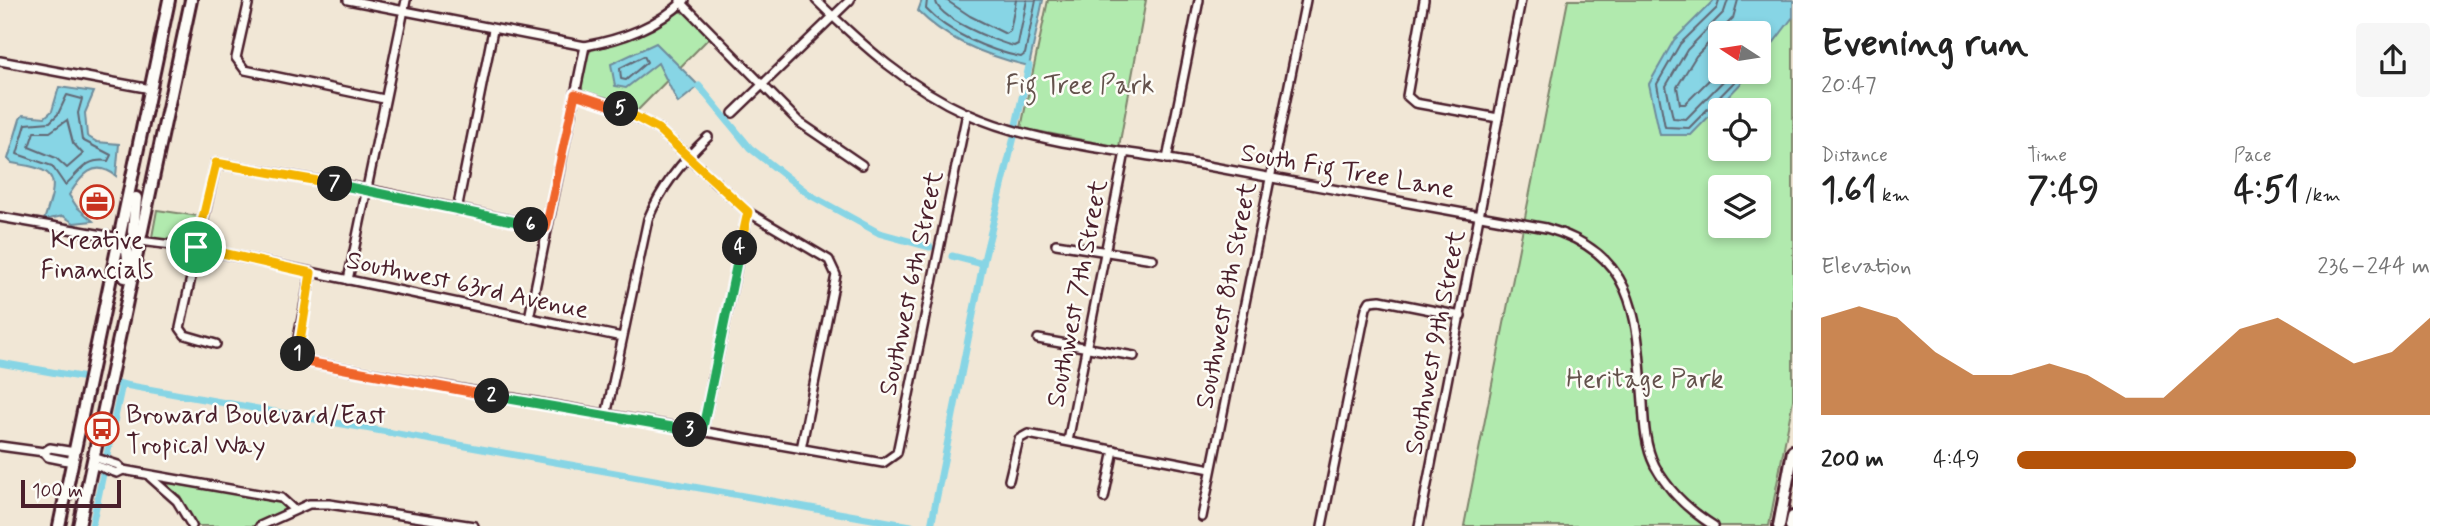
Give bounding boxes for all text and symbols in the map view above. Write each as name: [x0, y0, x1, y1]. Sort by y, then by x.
text: Evening run: [1821, 20, 2028, 69]
north arrow: [1708, 21, 1771, 84]
map controls: [1708, 21, 1771, 238]
button: share: [2356, 23, 2430, 97]
park label: Fig Tree Park: [1006, 69, 1155, 106]
text: 20:47: [1821, 71, 1877, 101]
pin: 5: [604, 92, 638, 126]
text: 5: [615, 96, 626, 121]
button: locate: [1708, 98, 1771, 161]
street label: South Fig Tree Lane: [1238, 136, 1457, 211]
text: Distance: [1821, 143, 1888, 168]
text: Time: [2027, 143, 2067, 168]
text: Pace: [2234, 143, 2271, 168]
pin: 7: [318, 166, 352, 202]
street label: Southwest 6th Street: [872, 168, 952, 399]
text: 1.61: [1821, 168, 1877, 214]
text: 7:49: [2027, 168, 2099, 214]
text: 4:51: [2234, 168, 2299, 214]
text: 7: [329, 171, 340, 196]
button: layers: [1708, 175, 1771, 238]
street label: Southwest 7th Street: [1039, 177, 1117, 410]
street label: Southwest 8th Street: [1188, 179, 1266, 412]
office icon: Kreative Financials: [78, 183, 116, 221]
text: km: [1877, 183, 1910, 208]
text: /km: [2299, 183, 2341, 208]
pin: 6: [514, 208, 548, 243]
text: 6: [526, 212, 535, 237]
pin: [166, 217, 226, 277]
place label: Kreative Financials: [40, 224, 154, 288]
street label: Southwest 9th Street: [1397, 227, 1474, 458]
icon: arrive: [177, 228, 215, 266]
pin: 4: [722, 230, 758, 266]
text: 4: [734, 235, 745, 260]
street label: Southwest 63rd Avenue: [343, 244, 592, 328]
text: Elevation: [1821, 252, 1912, 282]
text: 236–244 m: [2317, 252, 2430, 282]
pin: 1: [280, 336, 316, 372]
text: 1: [293, 341, 302, 366]
park label: Heritage Park: [1566, 363, 1724, 397]
pin: 2: [475, 378, 510, 414]
text: 2: [487, 383, 496, 408]
place label: Broward Boulevard/East Tropical Way: [126, 399, 386, 463]
bus stop icon: Broward Boulevard/East Tropical Way: [83, 410, 121, 448]
pin: 3: [672, 412, 708, 448]
text: 3: [685, 417, 694, 442]
text: 200 m: [1821, 445, 1884, 475]
text: 4:49: [1933, 445, 1980, 475]
scale bar: [21, 477, 121, 509]
text: 100 m: [32, 479, 83, 504]

